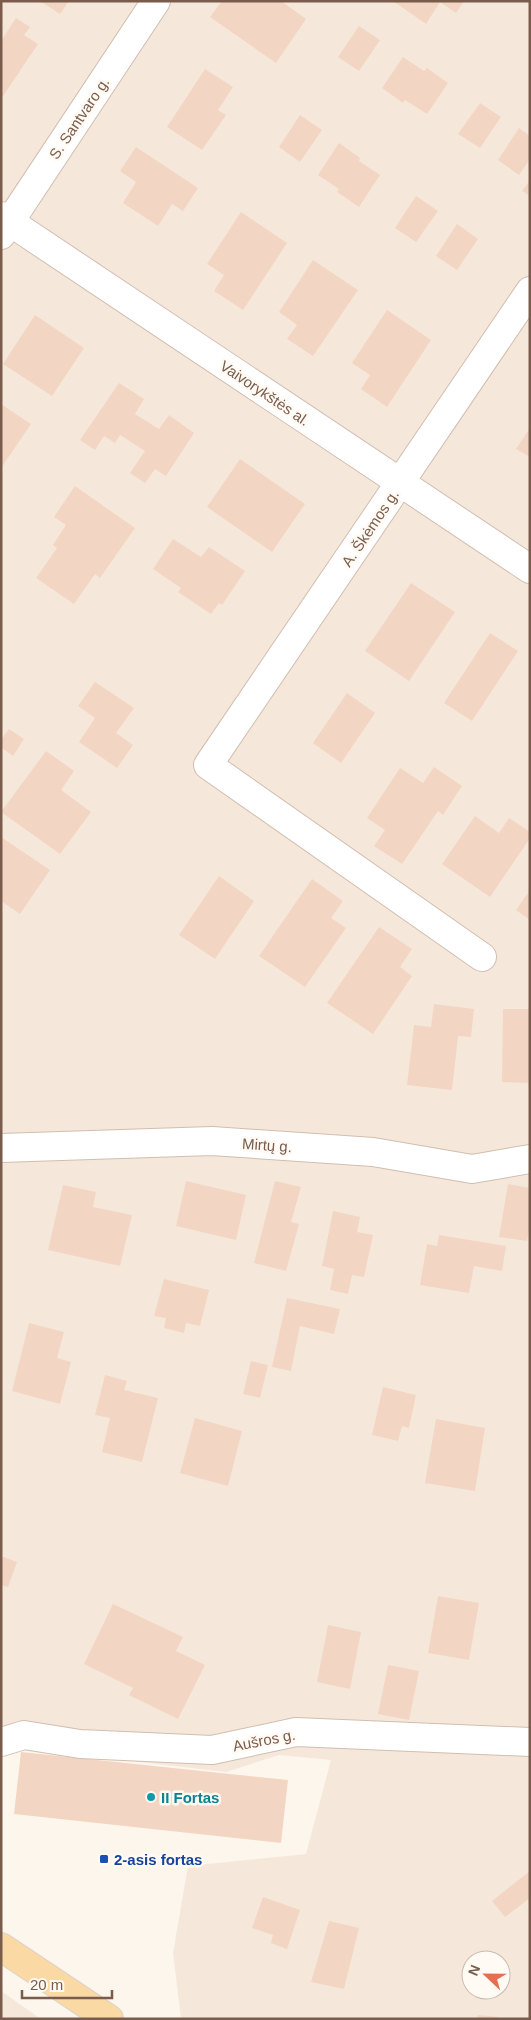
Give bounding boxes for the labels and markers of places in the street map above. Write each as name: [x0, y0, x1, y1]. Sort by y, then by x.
place label: II Fortas: [161, 1789, 219, 1806]
marker: II Fortas: [145, 1791, 157, 1803]
place label: 2-asis fortas: [114, 1851, 202, 1868]
marker: 2-asis fortas: [98, 1853, 110, 1865]

